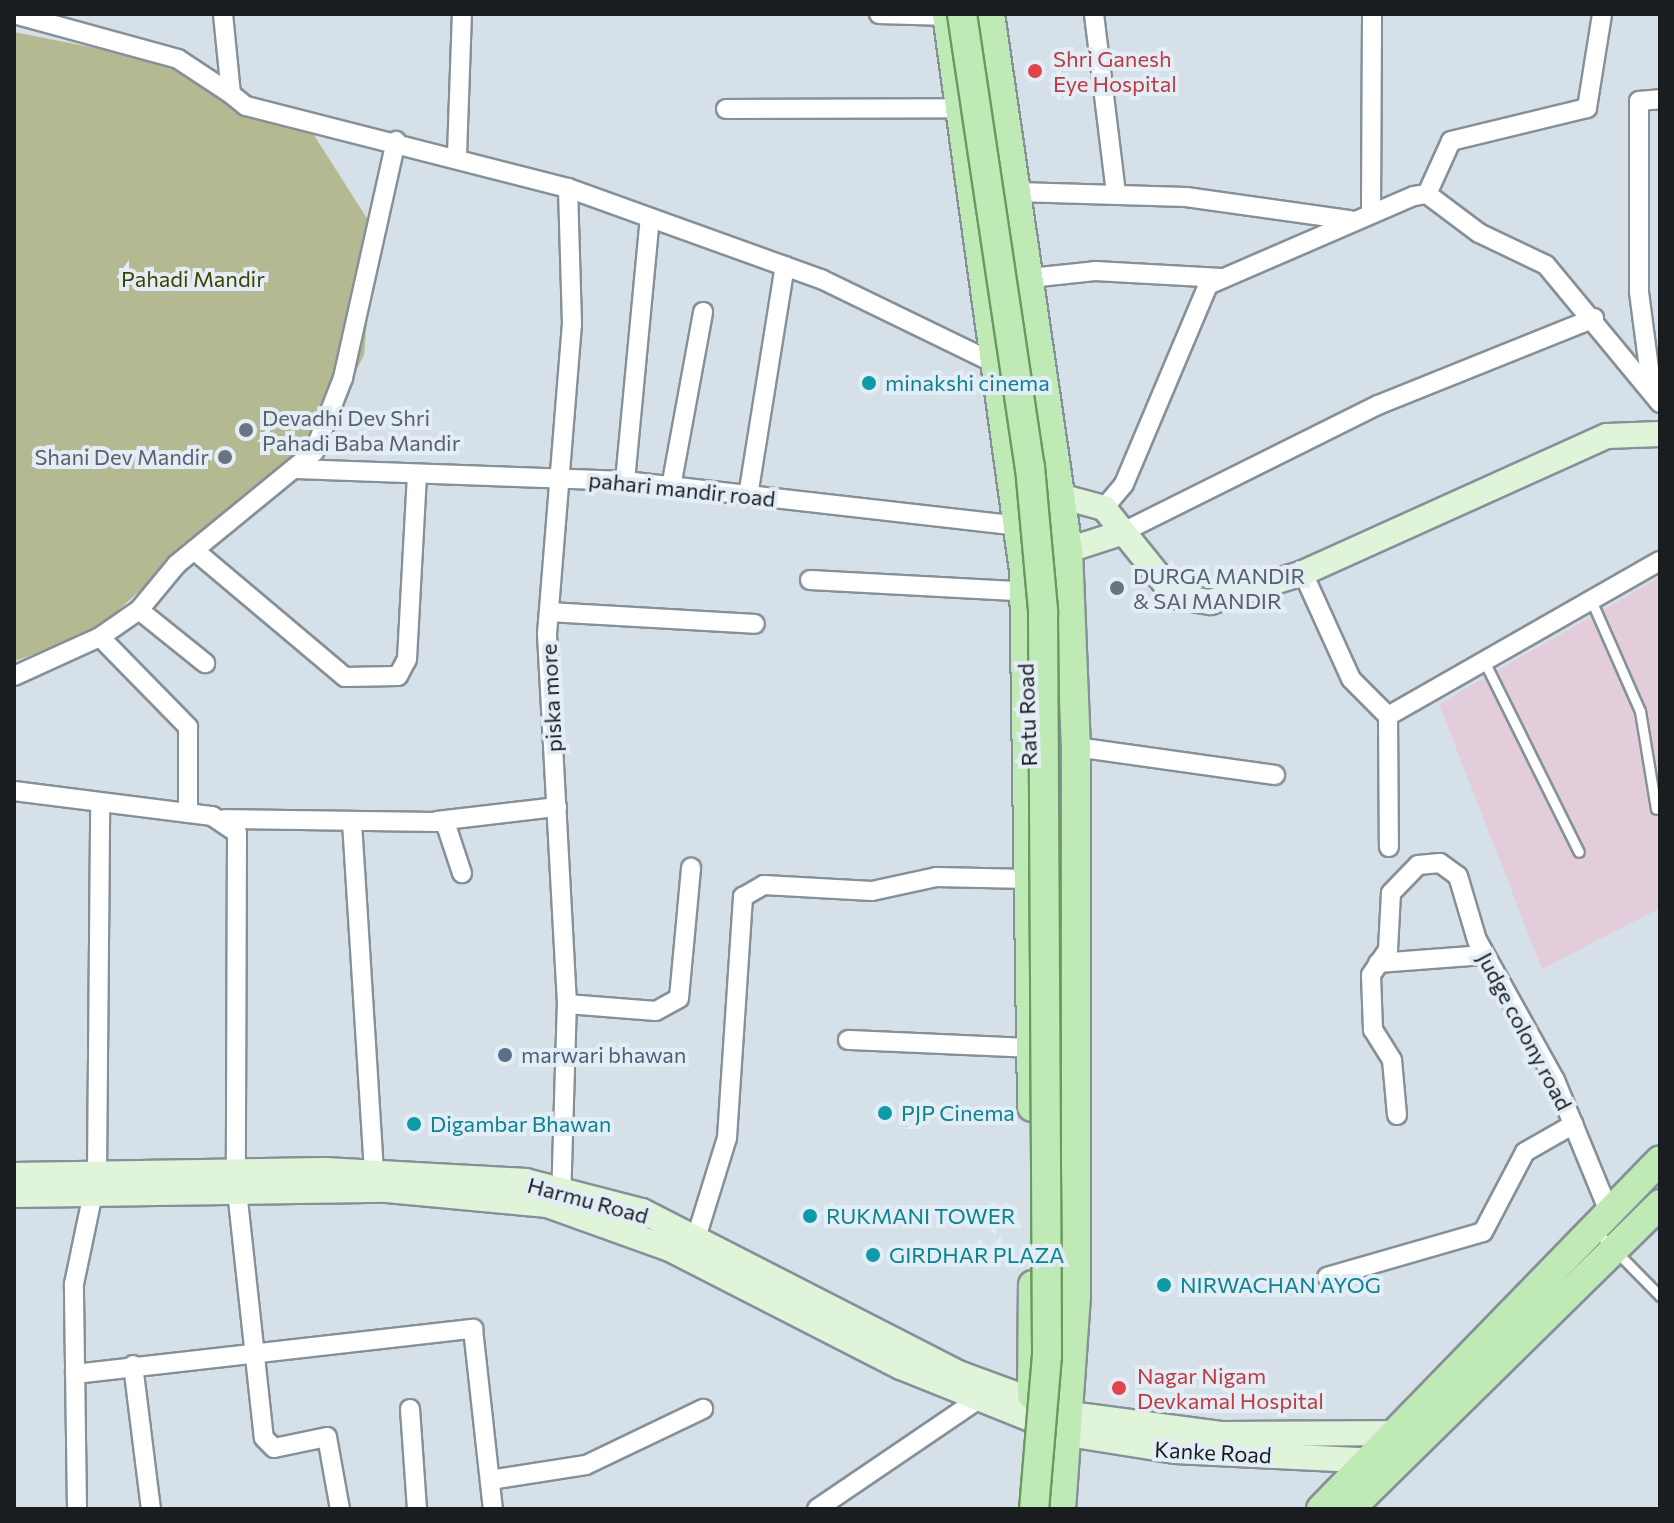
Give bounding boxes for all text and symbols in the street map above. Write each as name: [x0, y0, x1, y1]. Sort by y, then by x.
place label: Shri Ganesh Eye Hospital: [1053, 45, 1177, 96]
marker: Shri Ganesh Eye Hospital: [1024, 60, 1046, 82]
park label: Pahadi Mandir: [121, 266, 265, 292]
place label: minakshi cinema: [885, 370, 1050, 396]
marker: minakshi cinema: [860, 374, 878, 392]
place label: Devadhi Dev Shri Pahadi Baba Mandir: [262, 404, 461, 456]
marker: Devadhi Dev Shri Pahadi Baba Mandir: [237, 421, 255, 439]
place label: Shani Dev Mandir: [34, 444, 209, 470]
marker: Shani Dev Mandir: [216, 448, 234, 466]
street label: pahari mandir road: [587, 466, 777, 512]
place label: DURGA MANDIR & SAI MANDIR: [1133, 562, 1305, 614]
marker: DURGA MANDIR & SAI MANDIR: [1108, 579, 1126, 597]
street label: piska more: [535, 643, 567, 753]
street label: Ratu Road: [1012, 663, 1042, 767]
street label: Judge colony road: [1472, 947, 1578, 1115]
place label: marwari bhawan: [521, 1042, 686, 1068]
marker: marwari bhawan: [496, 1046, 514, 1064]
place label: PJP Cinema: [901, 1100, 1015, 1126]
marker: PJP Cinema: [876, 1104, 894, 1122]
place label: Digambar Bhawan: [430, 1111, 611, 1137]
marker: Digambar Bhawan: [405, 1115, 423, 1133]
street label: Harmu Road: [525, 1171, 651, 1229]
place label: RUKMANI TOWER: [826, 1203, 1015, 1229]
marker: RUKMANI TOWER: [801, 1207, 819, 1225]
place label: GIRDHAR PLAZA: [889, 1242, 1064, 1268]
marker: GIRDHAR PLAZA: [864, 1246, 882, 1264]
place label: NIRWACHAN AYOG: [1180, 1272, 1381, 1298]
marker: NIRWACHAN AYOG: [1155, 1276, 1173, 1294]
place label: Nagar Nigam Devkamal Hospital: [1137, 1362, 1324, 1414]
marker: Nagar Nigam Devkamal Hospital: [1108, 1377, 1130, 1399]
street label: Kanke Road: [1154, 1436, 1272, 1468]

